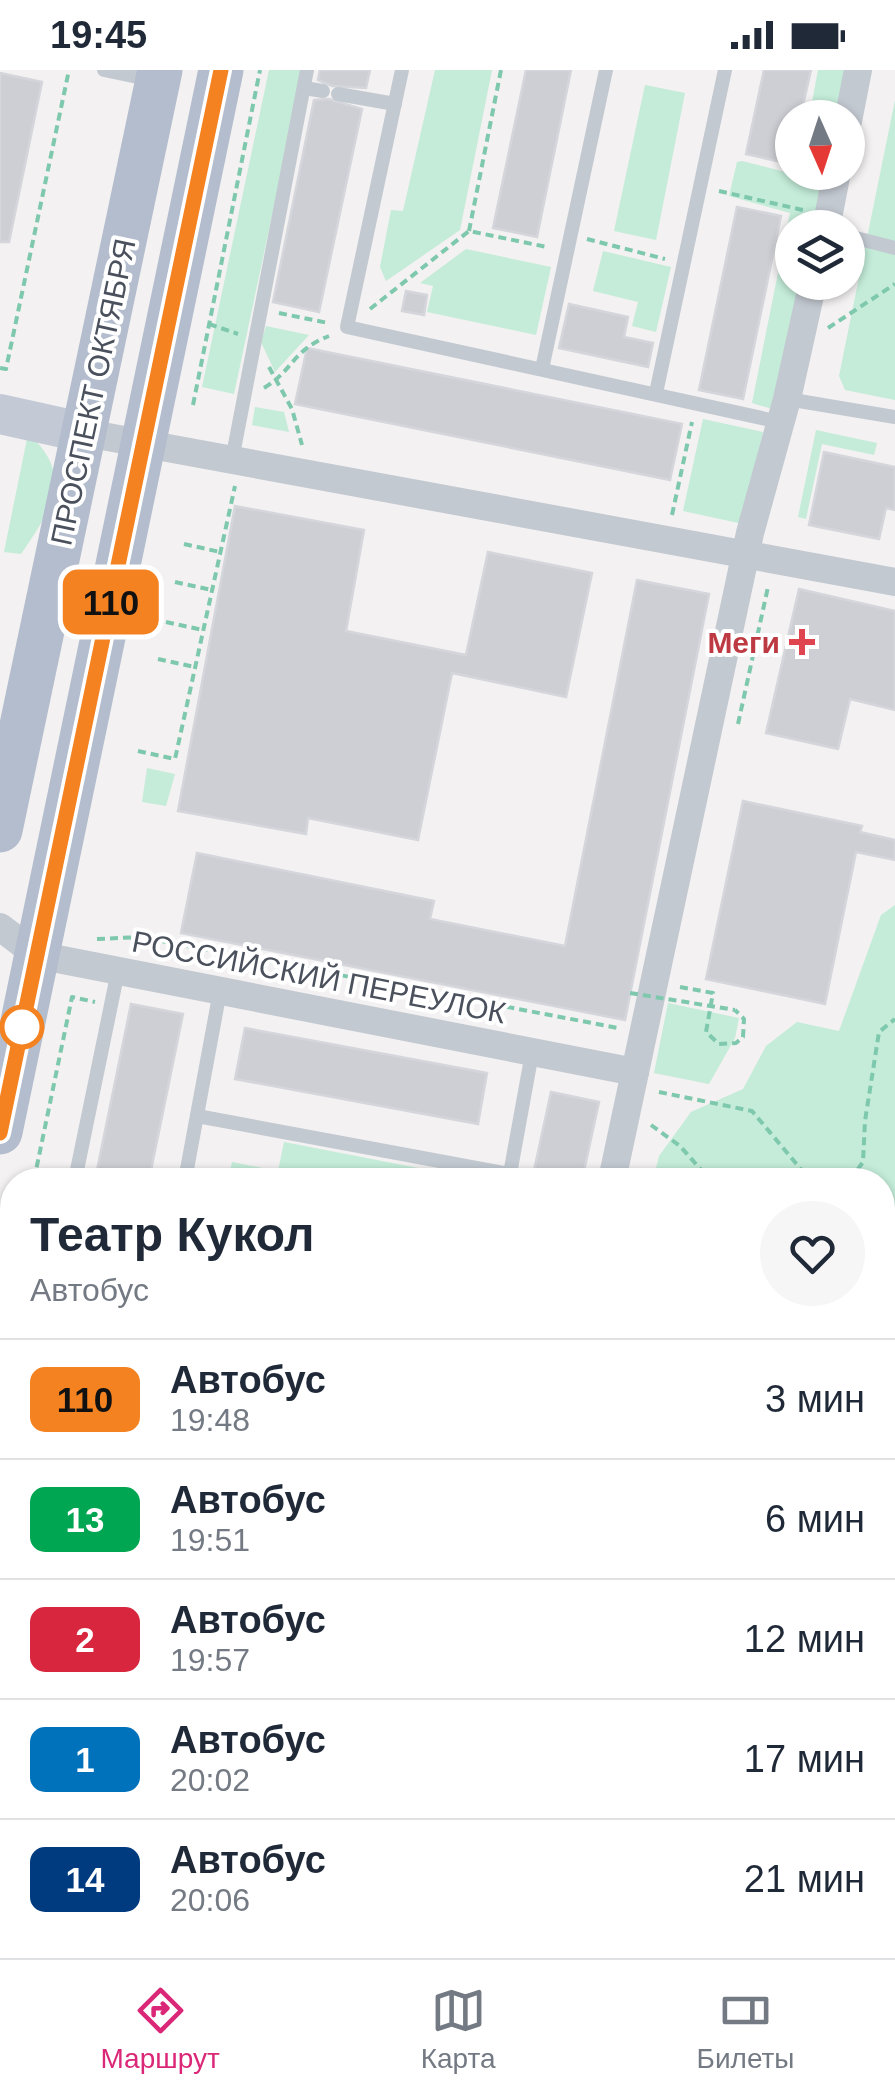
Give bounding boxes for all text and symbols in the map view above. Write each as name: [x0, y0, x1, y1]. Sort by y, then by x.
text: 19:45: [50, 14, 147, 56]
north arrow: [775, 100, 865, 190]
map controls: [775, 100, 865, 300]
button: layers: [775, 210, 865, 300]
street label: ПРОСПЕКТ ОКТЯБРЯ: [44, 236, 142, 548]
line badge: 110: [54, 570, 168, 634]
text: 110: [83, 583, 139, 622]
place label: Меги: [707, 626, 780, 659]
marker: Меги: [789, 629, 815, 655]
street label: РОССИЙСКИЙ ПЕРЕУЛОК: [129, 925, 509, 1030]
unlabelled marker: [1, 1006, 43, 1048]
button: heart: [760, 1201, 865, 1306]
text: Театр Кукол: [30, 1208, 314, 1261]
text: Автобус: [30, 1272, 149, 1308]
text: Автобус: [170, 1359, 326, 1401]
text: 3 мин: [765, 1378, 865, 1420]
text: 110: [57, 1380, 113, 1419]
text: 19:48: [170, 1402, 250, 1438]
text: Автобус: [170, 1479, 326, 1521]
text: 6 мин: [765, 1498, 865, 1540]
text: 13: [66, 1500, 104, 1539]
text: 19:51: [170, 1522, 250, 1558]
text: Автобус: [170, 1599, 326, 1641]
text: 12 мин: [744, 1618, 865, 1660]
text: 2: [75, 1620, 95, 1659]
text: 19:57: [170, 1642, 250, 1678]
text: Автобус: [170, 1719, 326, 1761]
text: 17 мин: [744, 1738, 865, 1780]
text: 1: [75, 1740, 95, 1779]
text: 20:02: [170, 1762, 250, 1798]
text: Автобус: [170, 1839, 326, 1881]
text: 21 мин: [744, 1858, 865, 1900]
text: 14: [66, 1860, 104, 1899]
text: 20:06: [170, 1882, 250, 1918]
tab: Маршрут: [100, 1983, 220, 2075]
tab: Карта: [421, 1983, 496, 2075]
tab: Билеты: [697, 1983, 795, 2075]

